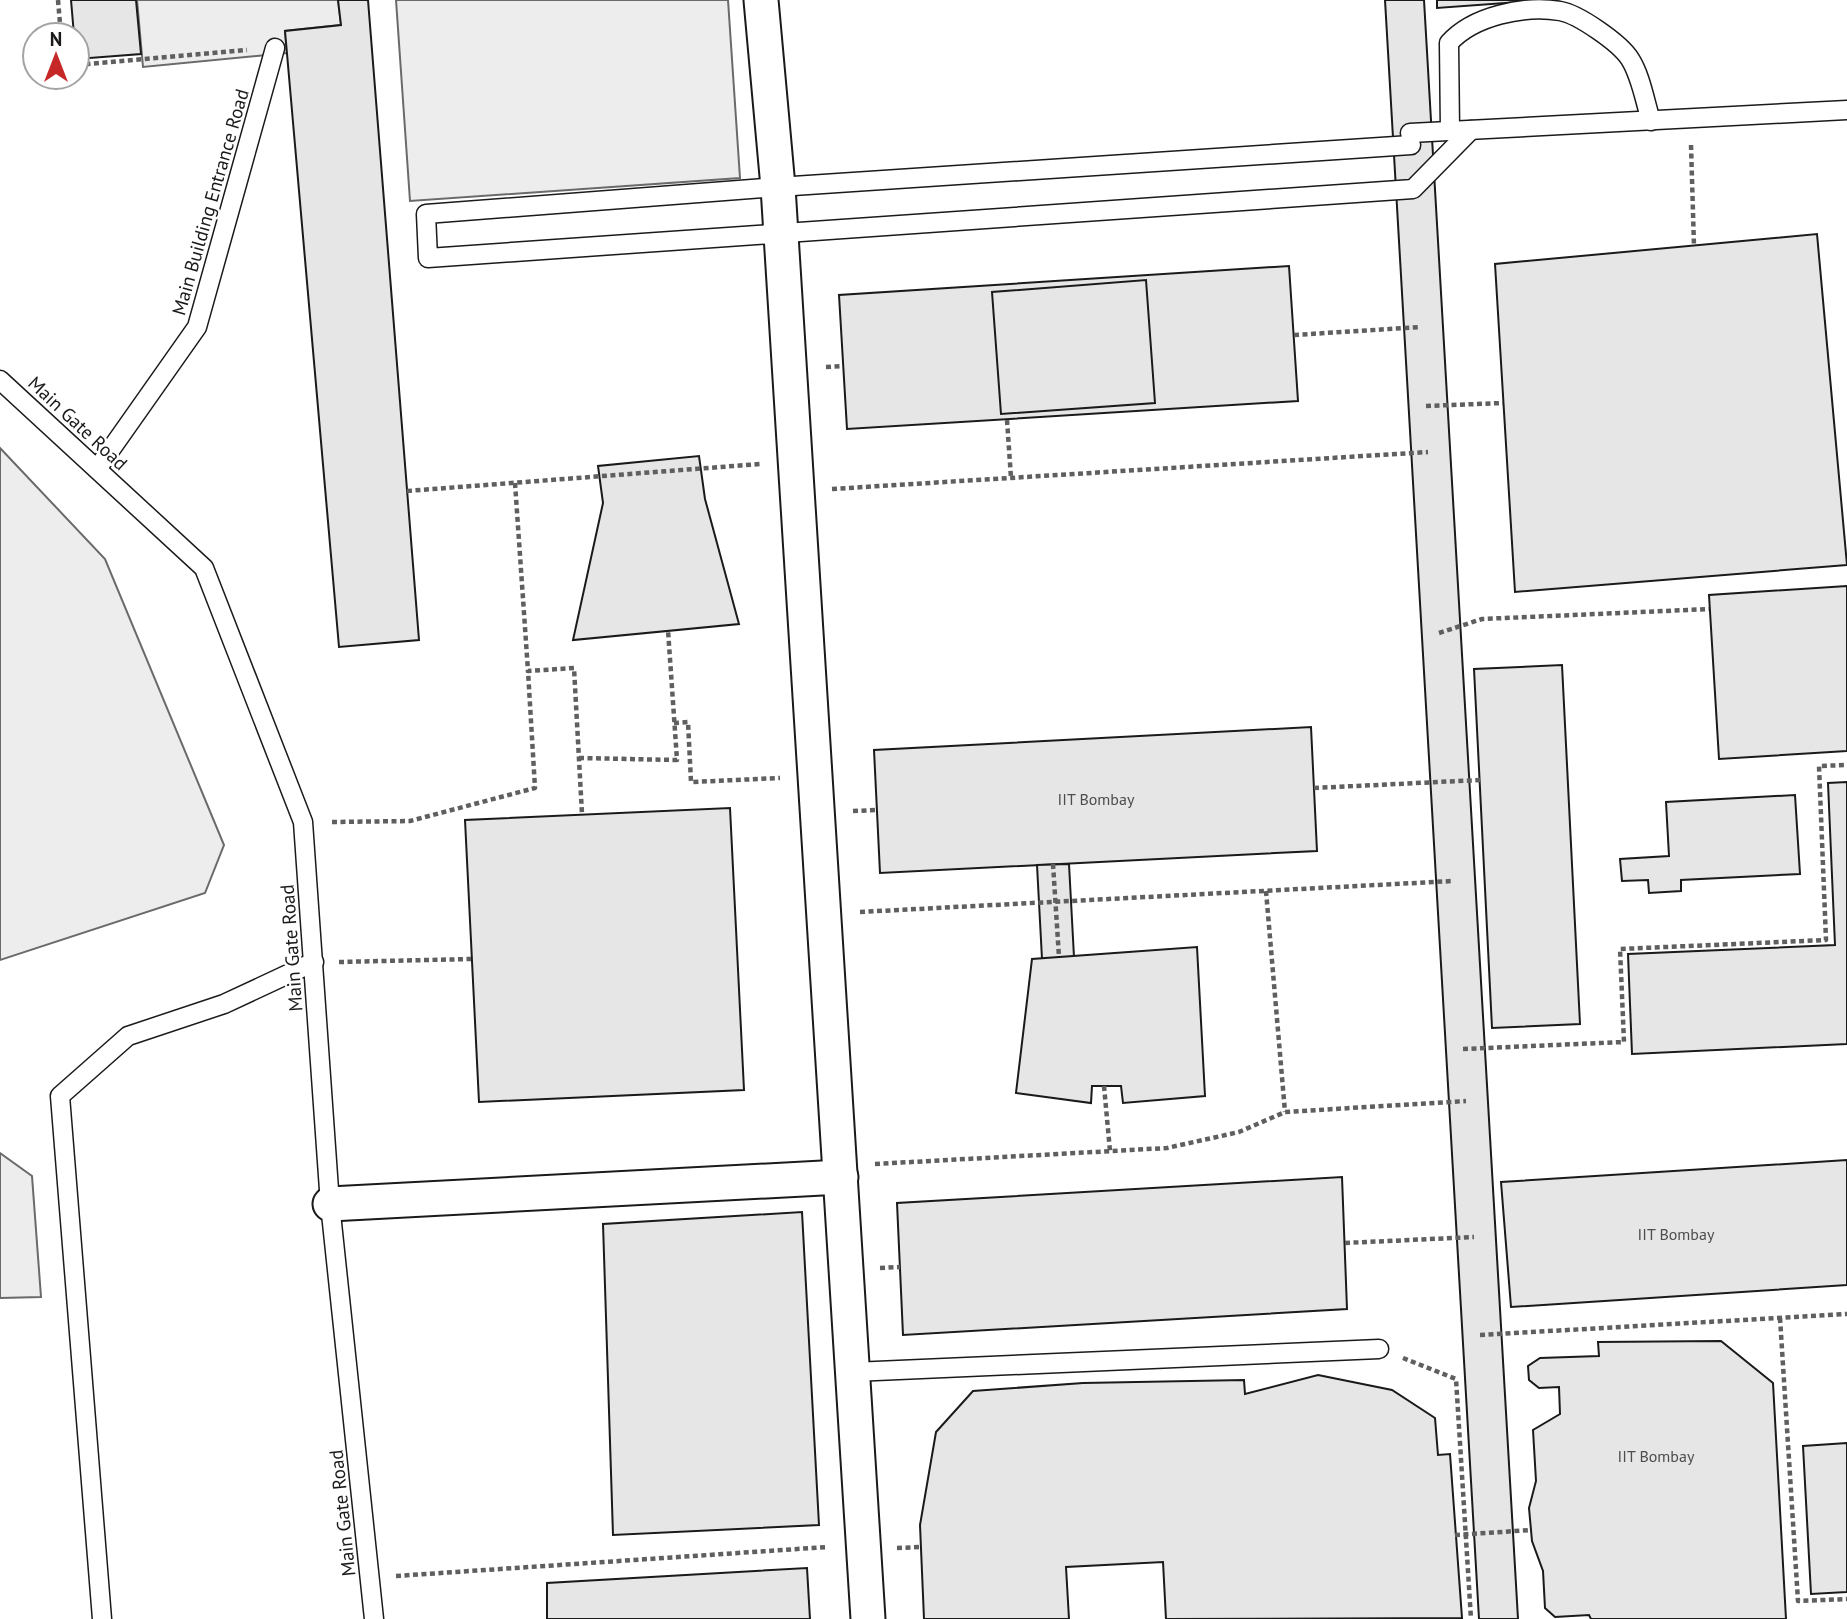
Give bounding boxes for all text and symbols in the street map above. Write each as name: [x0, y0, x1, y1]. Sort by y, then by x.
north arrow: [21, 21, 91, 91]
text: N: [50, 27, 62, 51]
street label: Main Building Entrance Road: [166, 86, 254, 318]
street label: Main Gate Road: [23, 371, 133, 475]
house number: IIT Bombay: [1058, 789, 1135, 809]
street label: Main Gate Road: [275, 884, 307, 1012]
house number: IIT Bombay: [1638, 1224, 1715, 1244]
house number: IIT Bombay: [1618, 1446, 1695, 1466]
street label: Main Gate Road: [323, 1448, 361, 1578]

